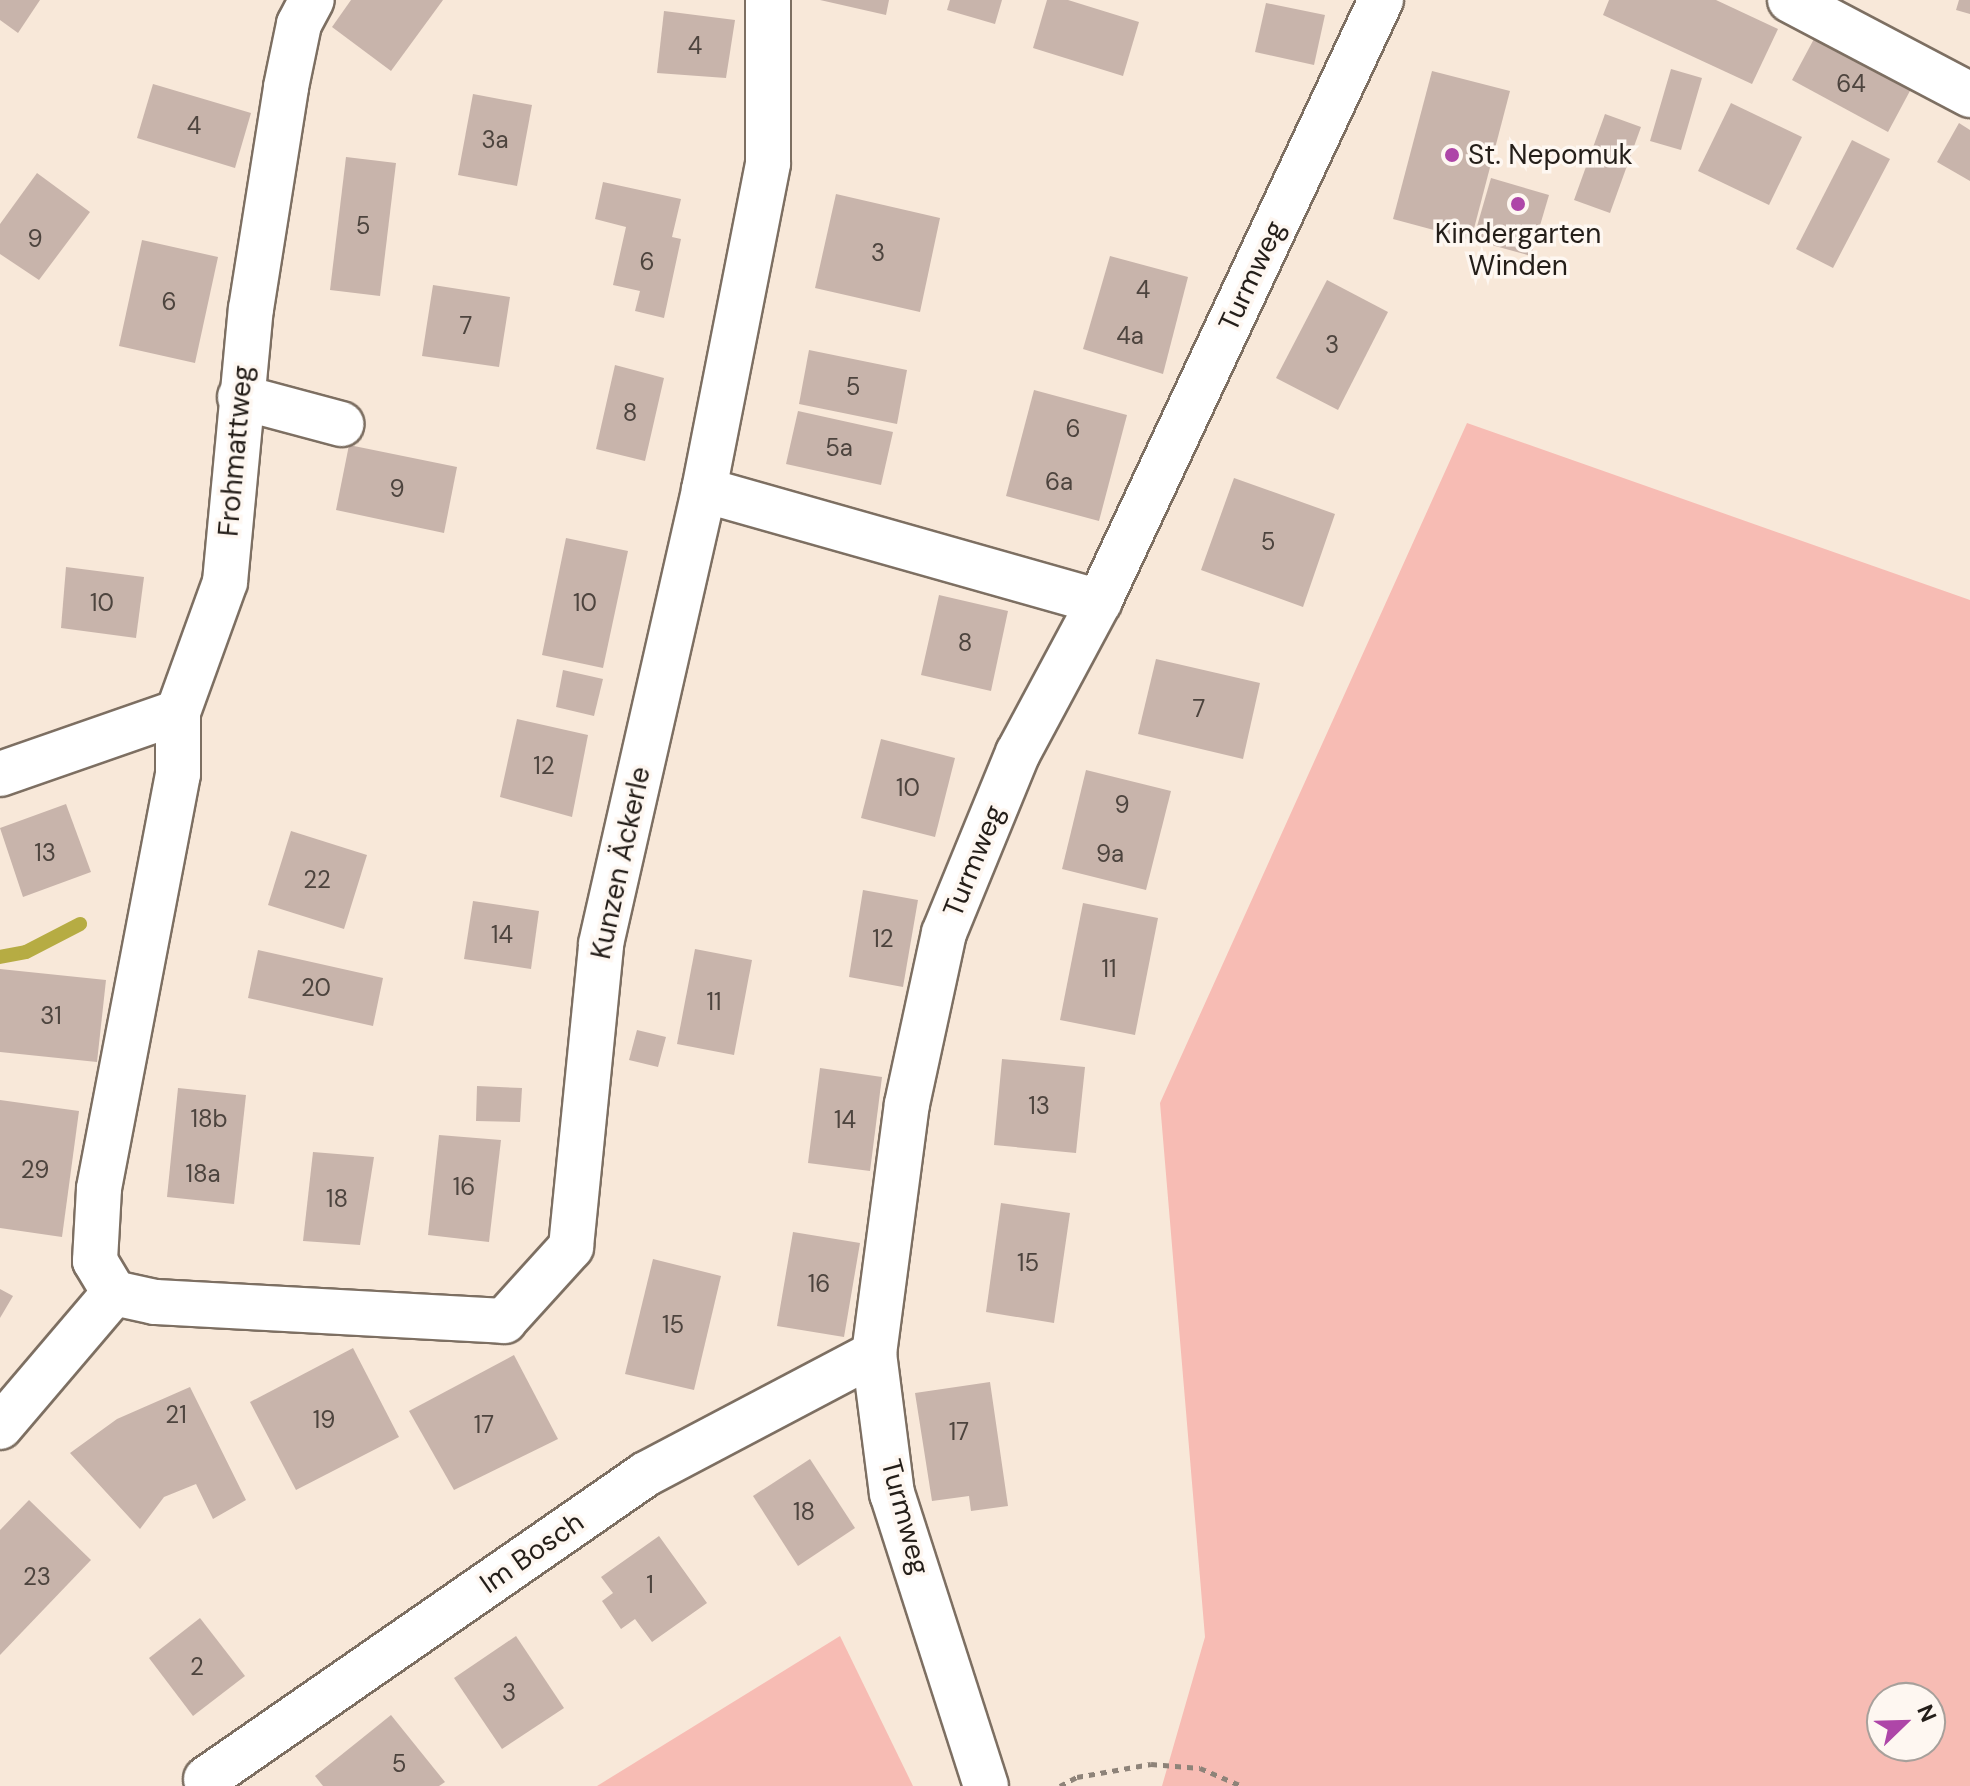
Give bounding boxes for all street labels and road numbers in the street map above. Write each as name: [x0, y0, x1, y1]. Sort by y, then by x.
street label: Turmweg: [1212, 215, 1292, 337]
street label: Frohmattweg: [212, 364, 260, 538]
street label: Kunzen Äckerle: [584, 764, 658, 962]
street label: Turmweg: [936, 800, 1012, 922]
street label: Turmweg: [874, 1456, 936, 1578]
street label: Im Bosch: [474, 1505, 590, 1601]

